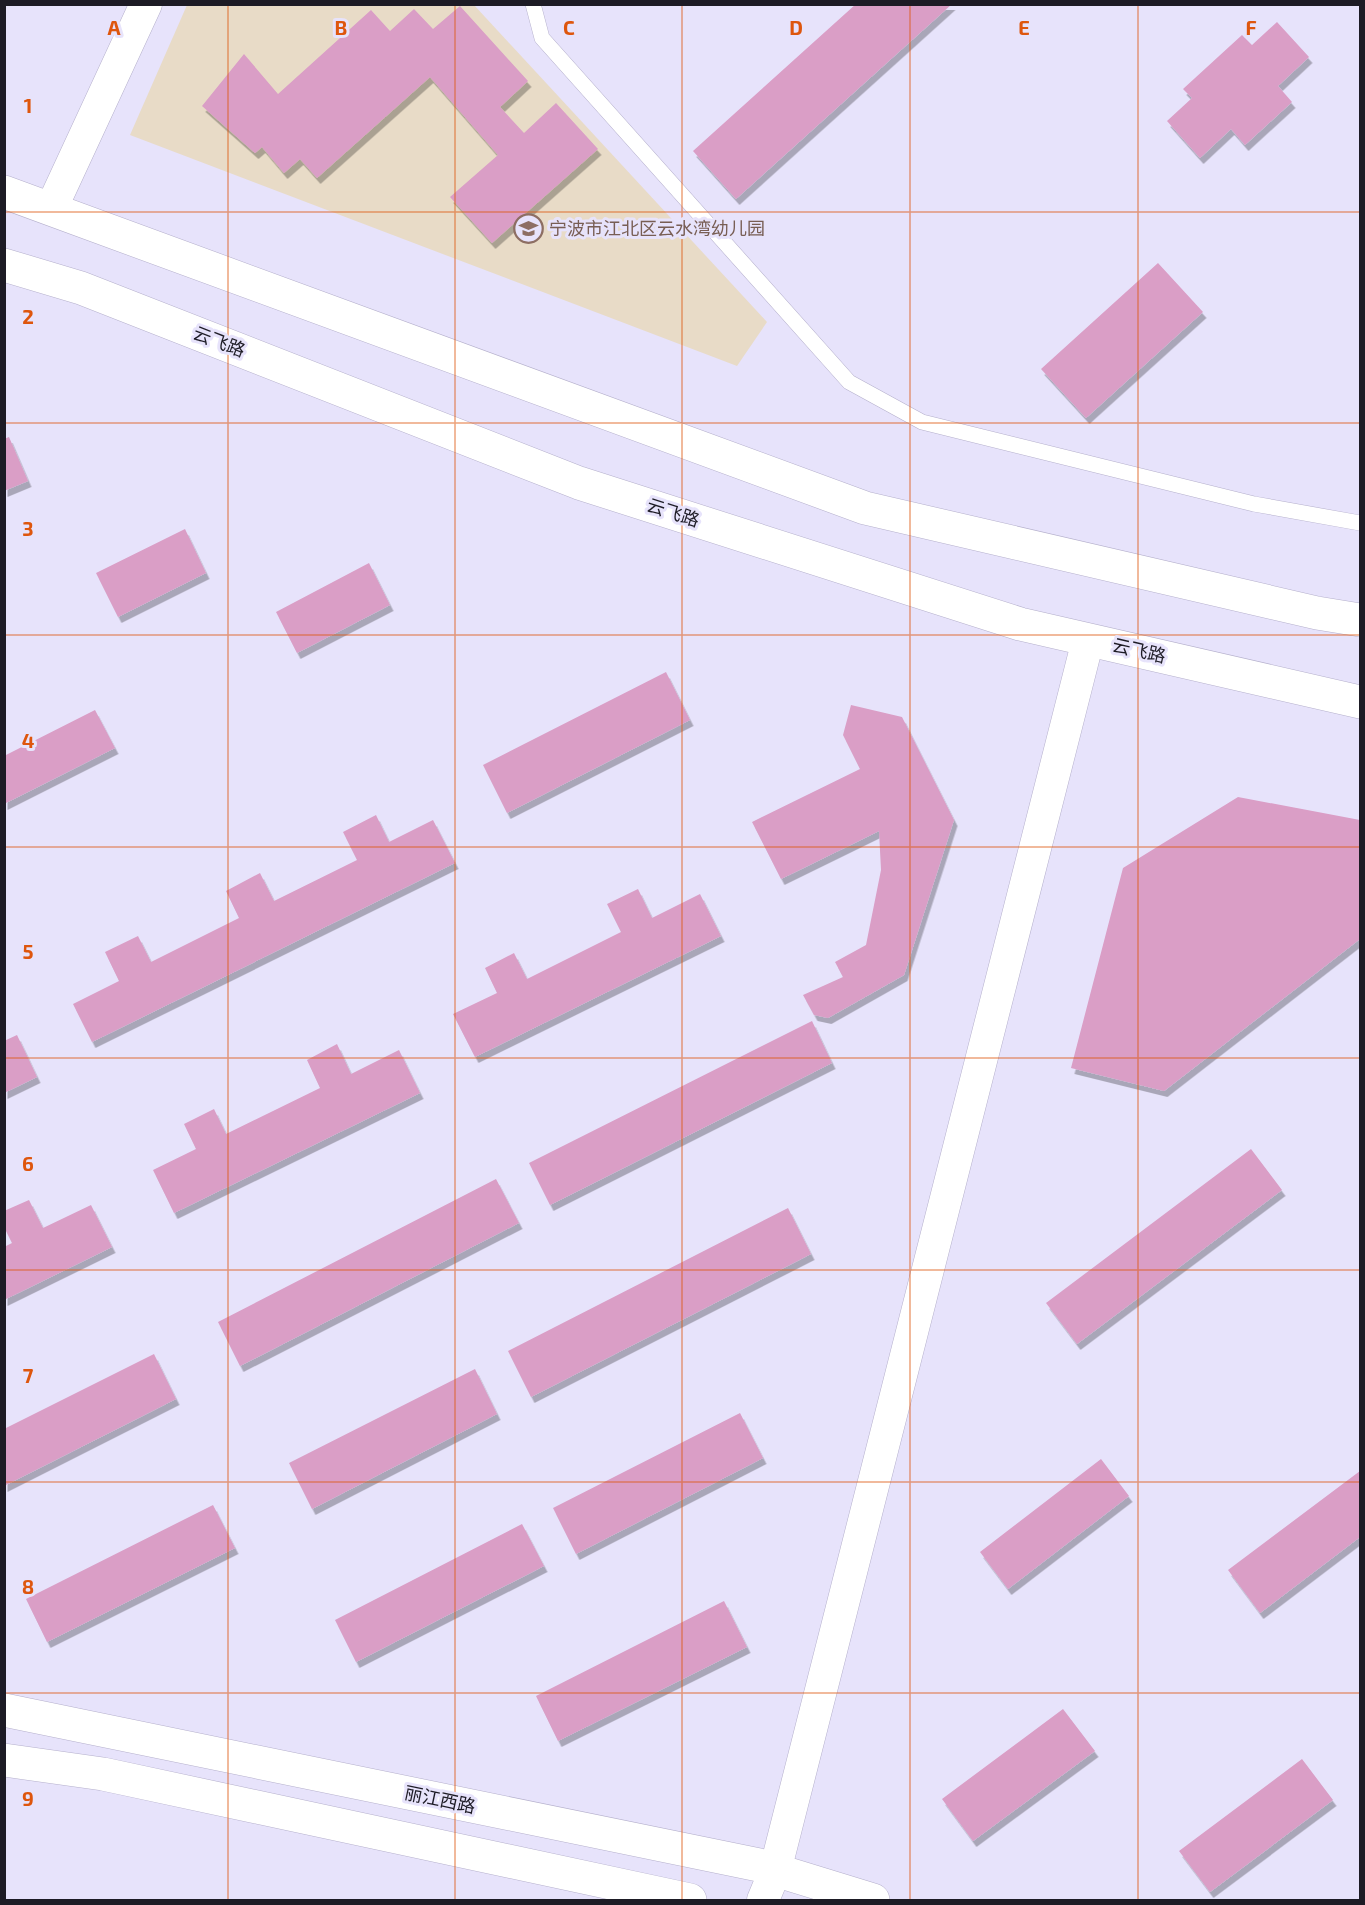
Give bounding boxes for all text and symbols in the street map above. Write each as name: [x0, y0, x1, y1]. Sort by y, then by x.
text: A: [107, 15, 121, 39]
text: B: [335, 15, 347, 39]
text: C: [563, 15, 575, 39]
text: D: [789, 15, 803, 39]
text: E: [1018, 15, 1030, 39]
text: F: [1245, 15, 1257, 39]
text: 1: [24, 93, 32, 117]
school or university icon: 宁波市江北区云水湾幼儿园: [512, 213, 544, 245]
place label: 宁波市江北区云水湾幼儿园: [549, 217, 765, 239]
text: 2: [22, 304, 34, 328]
street label: 云飞路: [190, 321, 249, 361]
street label: 云飞路: [644, 493, 702, 531]
text: 3: [22, 516, 34, 540]
street label: 云飞路: [1110, 633, 1168, 667]
text: 4: [22, 728, 35, 752]
text: 5: [22, 939, 34, 963]
text: 6: [22, 1151, 34, 1175]
text: 7: [23, 1363, 34, 1387]
text: 8: [22, 1574, 34, 1598]
street label: 丽江西路: [403, 1781, 478, 1817]
text: 9: [22, 1786, 34, 1810]

